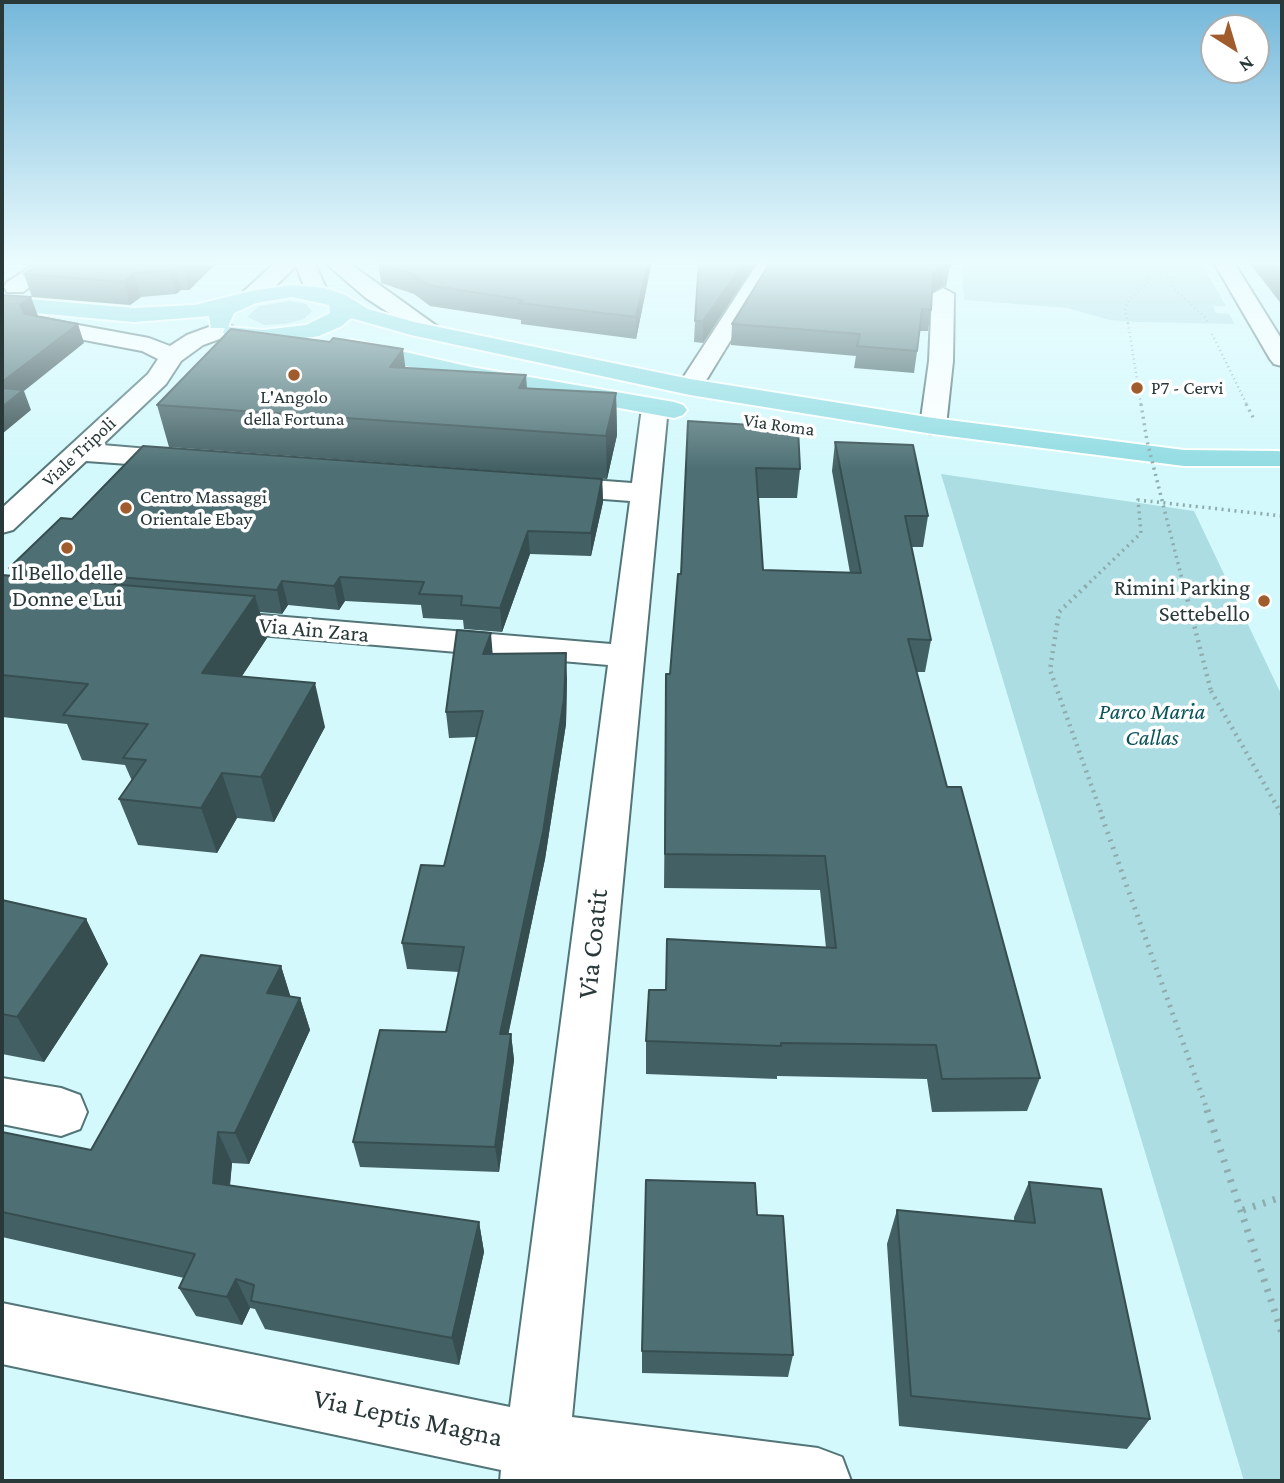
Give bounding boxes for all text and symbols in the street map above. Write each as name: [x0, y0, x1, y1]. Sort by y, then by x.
north arrow: [1200, 14, 1270, 84]
text: N: [1235, 52, 1258, 77]
marker: L'Angolo della Fortuna: [286, 367, 302, 383]
place label: P7 - Cervi: [1151, 377, 1223, 399]
marker: P7 - Cervi: [1129, 380, 1145, 396]
place label: L'Angolo della Fortuna: [243, 386, 345, 430]
street label: Via Roma: [742, 409, 816, 441]
street label: Viale Tripoli: [37, 412, 121, 492]
place label: Centro Massaggi Orientale Ebay: [140, 486, 267, 530]
marker: Centro Massaggi Orientale Ebay: [118, 500, 134, 516]
marker: Il Bello delle Donne e Lui: [59, 540, 75, 556]
place label: Il Bello delle Donne e Lui: [11, 559, 123, 613]
place label: Rimini Parking Settebello: [1114, 574, 1250, 628]
marker: Rimini Parking Settebello: [1256, 593, 1272, 609]
street label: Via Ain Zara: [258, 611, 370, 649]
park label: Parco Maria Callas: [1099, 698, 1205, 752]
street label: Via Coatit: [571, 887, 615, 1001]
street label: Via Leptis Magna: [310, 1382, 506, 1454]

